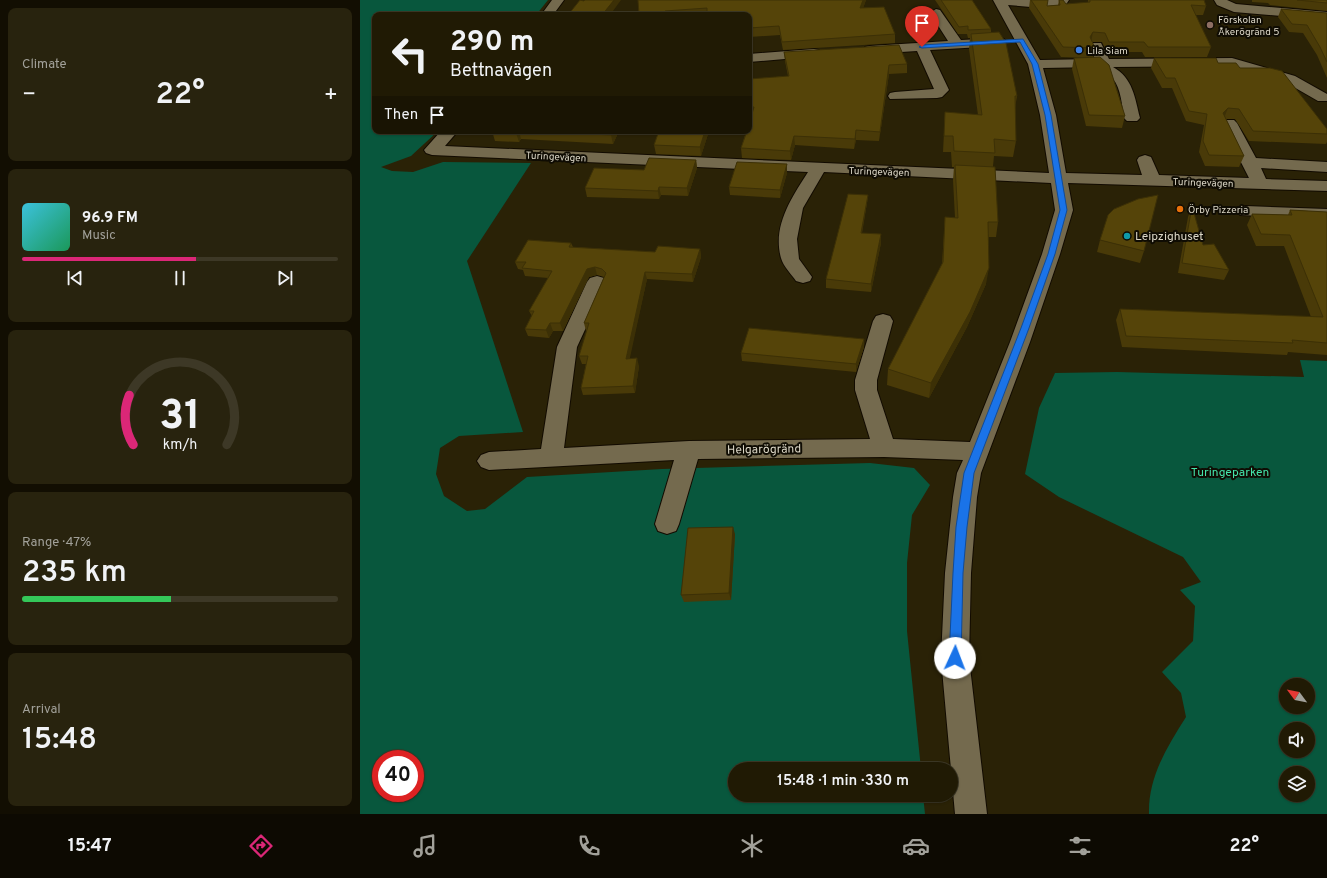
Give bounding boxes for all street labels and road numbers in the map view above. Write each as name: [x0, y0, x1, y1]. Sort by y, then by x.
street label: Turingevägen: [525, 149, 587, 166]
street label: Turingevägen: [848, 165, 910, 180]
street label: Turingevägen: [1172, 176, 1234, 191]
street label: Helgarögränd: [727, 441, 801, 459]

